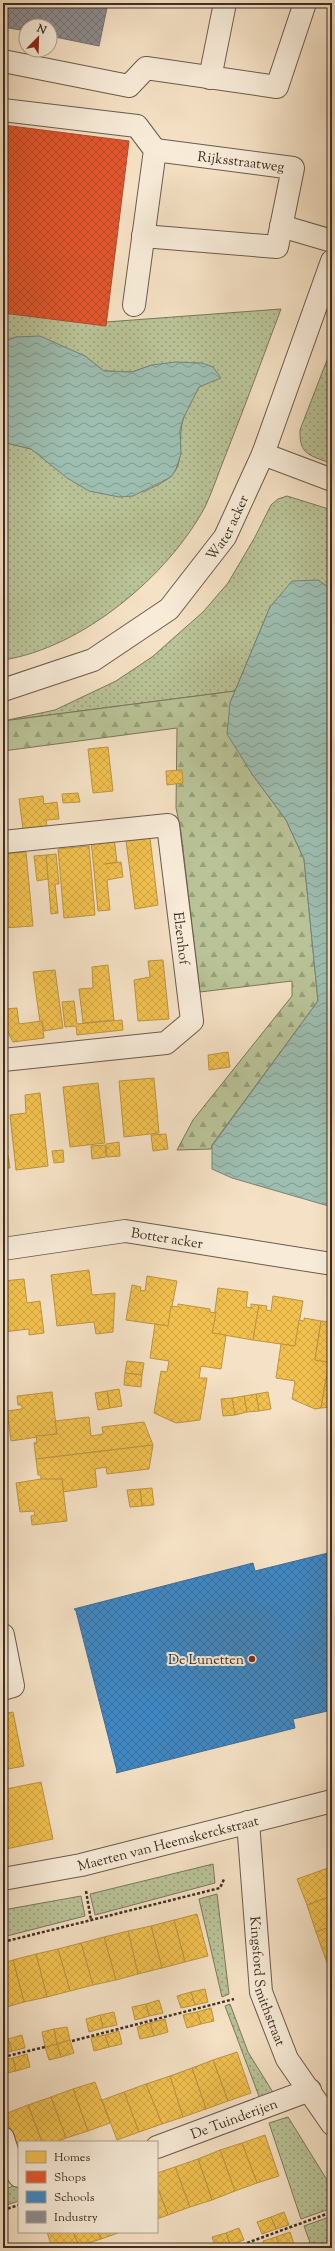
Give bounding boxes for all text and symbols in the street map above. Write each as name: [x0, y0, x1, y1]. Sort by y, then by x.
north arrow: [18, 18, 58, 58]
text: N: [33, 20, 49, 39]
street label: Rijksstraatweg: [196, 148, 286, 178]
street label: Water acker: [202, 492, 255, 565]
street label: Elzenhof: [167, 911, 193, 967]
street label: Botter acker: [129, 1224, 205, 1255]
place label: De Lunetten: [168, 1651, 244, 1671]
marker: De Lunetten: [247, 1654, 257, 1664]
street label: Maerten van Heemskerckstraat: [76, 1812, 261, 1877]
street label: Kingsford Smithstraat: [243, 1916, 289, 2050]
street label: De Tuinderijen: [188, 2095, 281, 2146]
legend: [18, 2141, 158, 2233]
text: Homes: [54, 2149, 90, 2167]
text: Shops: [54, 2169, 86, 2187]
text: Schools: [54, 2189, 95, 2207]
text: Industry: [54, 2209, 98, 2227]

